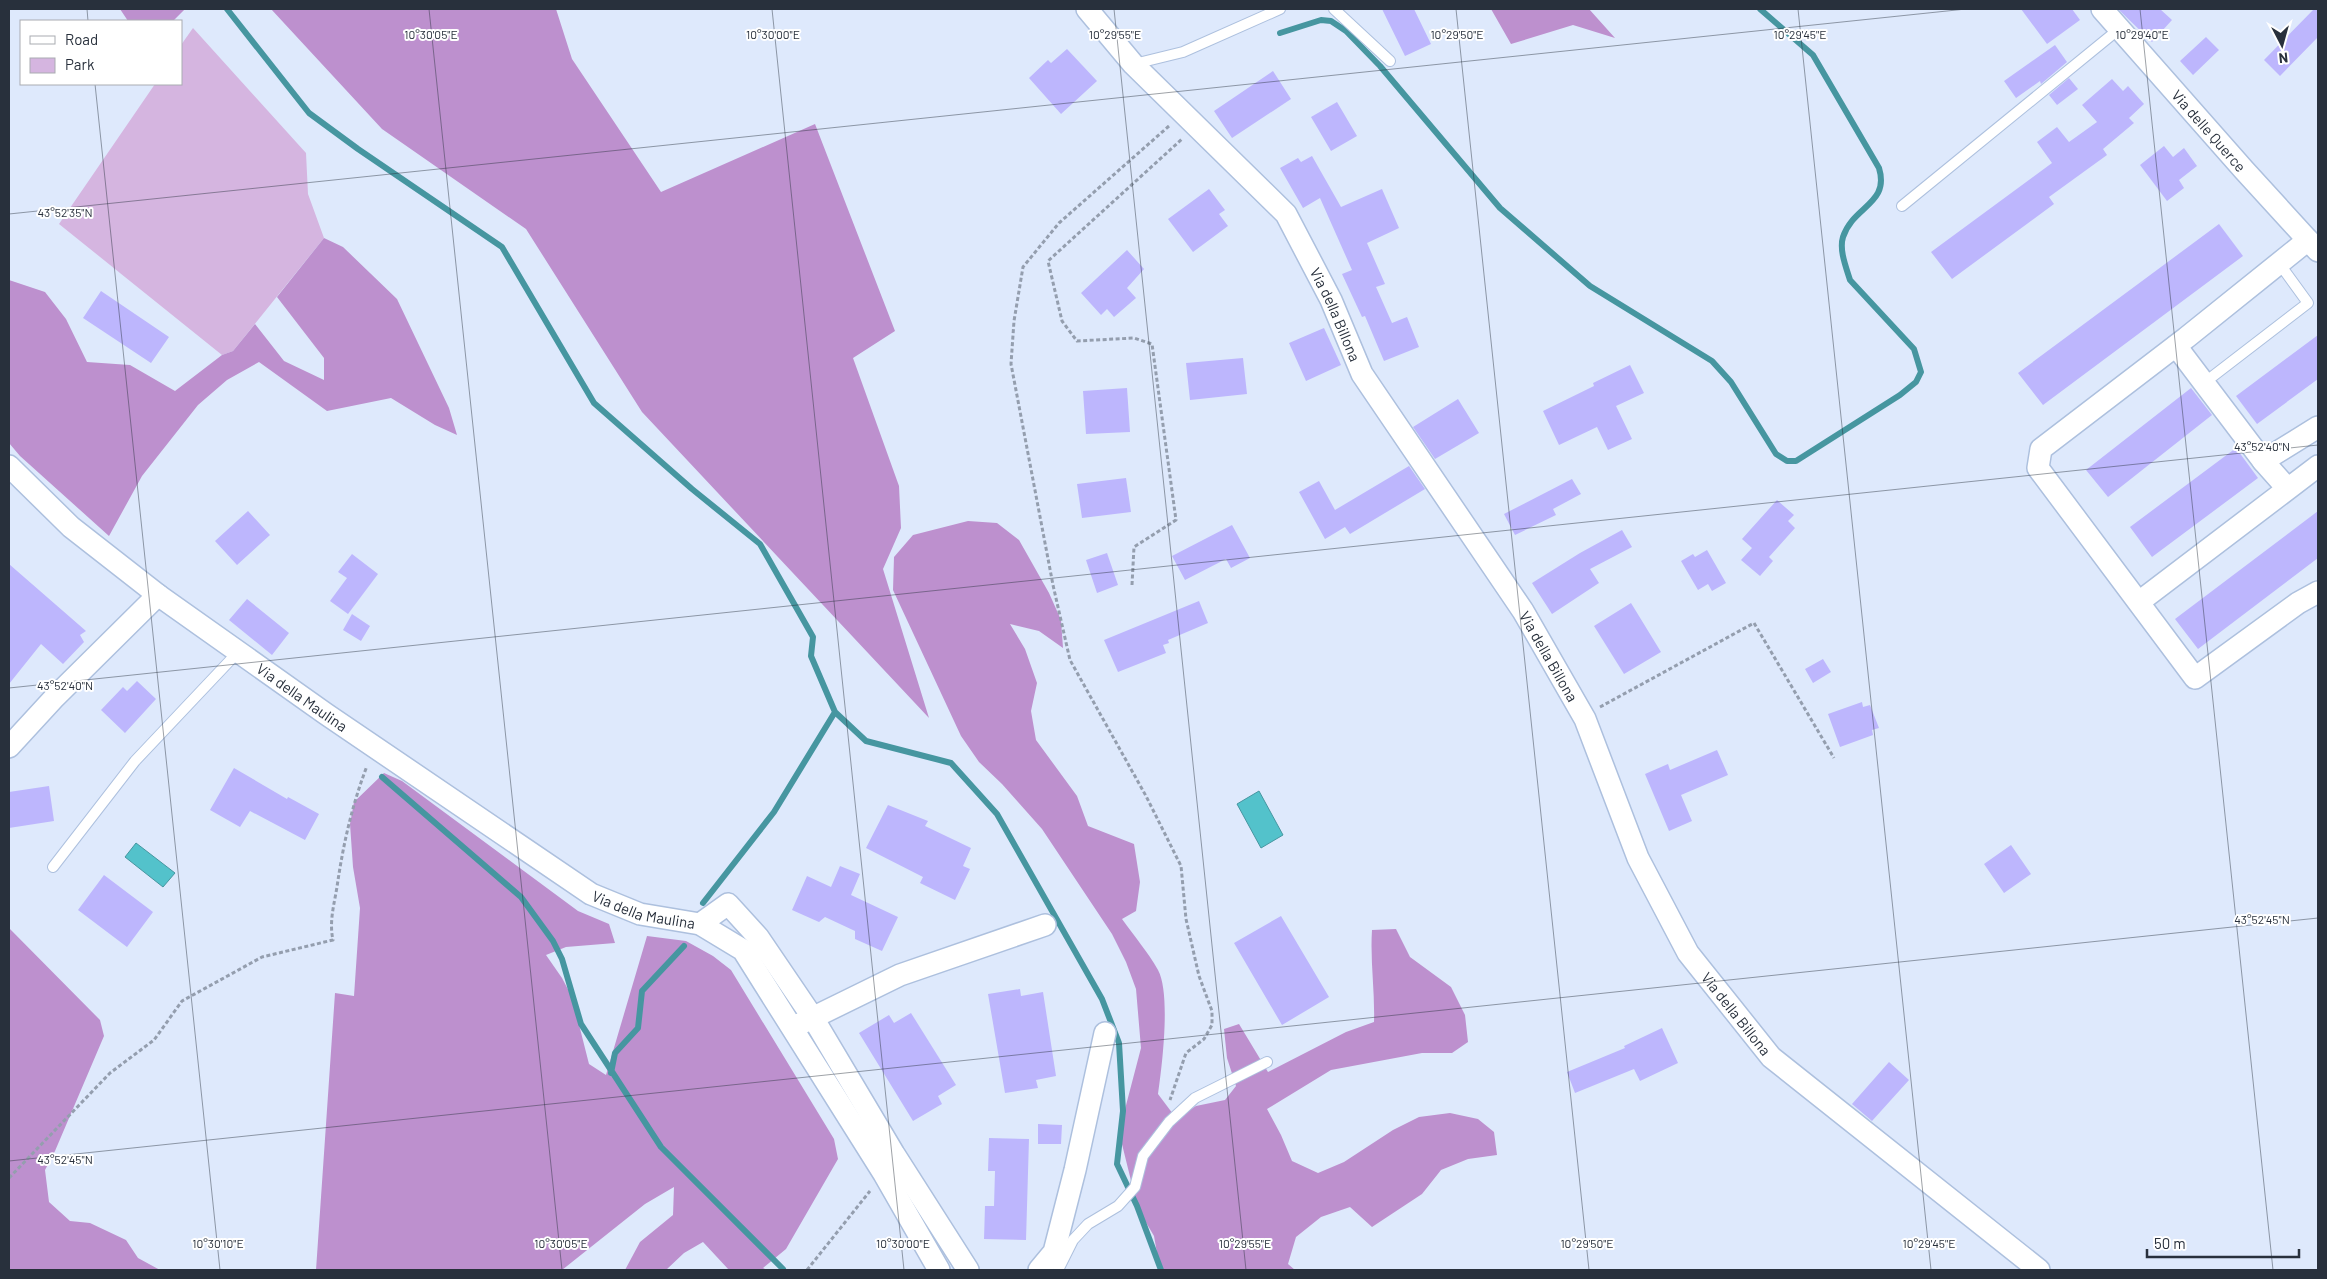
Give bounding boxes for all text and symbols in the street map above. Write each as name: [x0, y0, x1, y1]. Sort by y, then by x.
legend: [20, 20, 182, 85]
north arrow: [2257, 20, 2307, 70]
text: 10°30'05"E: [404, 27, 458, 41]
text: 10°30'00"E: [746, 27, 800, 41]
text: 10°29'55"E: [1089, 27, 1141, 41]
text: 10°29'50"E: [1430, 27, 1484, 41]
text: 10°29'45"E: [1774, 27, 1826, 41]
text: 10°29'40"E: [2115, 27, 2169, 41]
text: Road: [65, 30, 98, 48]
text: N: [2278, 49, 2289, 67]
text: Park: [65, 55, 95, 73]
street label: Via delle Querce: [2168, 86, 2250, 175]
text: 43°52'35"N: [37, 205, 93, 219]
street label: Via della Billona: [1306, 264, 1365, 364]
text: 43°52'40"N: [2234, 439, 2290, 453]
street label: Via della Billona: [1516, 608, 1582, 705]
street label: Via della Maulina: [253, 659, 351, 735]
text: 43°52'40"N: [37, 678, 93, 692]
street label: Via della Maulina: [589, 886, 696, 932]
text: 43°52'45"N: [2234, 912, 2290, 926]
street label: Via della Billona: [1698, 968, 1775, 1059]
text: 43°52'45"N: [37, 1152, 93, 1166]
scale bar: [2147, 1226, 2300, 1258]
text: 50 m: [2154, 1234, 2186, 1252]
text: 10°30'10"E: [192, 1236, 244, 1250]
text: 10°30'05"E: [534, 1236, 588, 1250]
text: 10°30'00"E: [876, 1236, 930, 1250]
text: 10°29'55"E: [1219, 1236, 1271, 1250]
text: 10°29'50"E: [1560, 1236, 1614, 1250]
text: 10°29'45"E: [1903, 1236, 1955, 1250]

